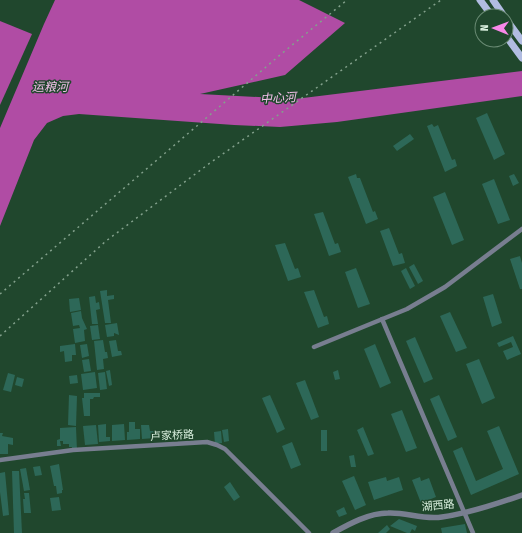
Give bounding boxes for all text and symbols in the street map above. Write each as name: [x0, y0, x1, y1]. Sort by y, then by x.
north arrow: [474, 8, 514, 48]
text: N: [478, 24, 491, 31]
water label: 运粮河: [32, 80, 70, 94]
water label: 中心河: [260, 90, 298, 106]
street label: 卢家桥路: [150, 428, 194, 443]
street label: 湖西路: [421, 498, 455, 513]

